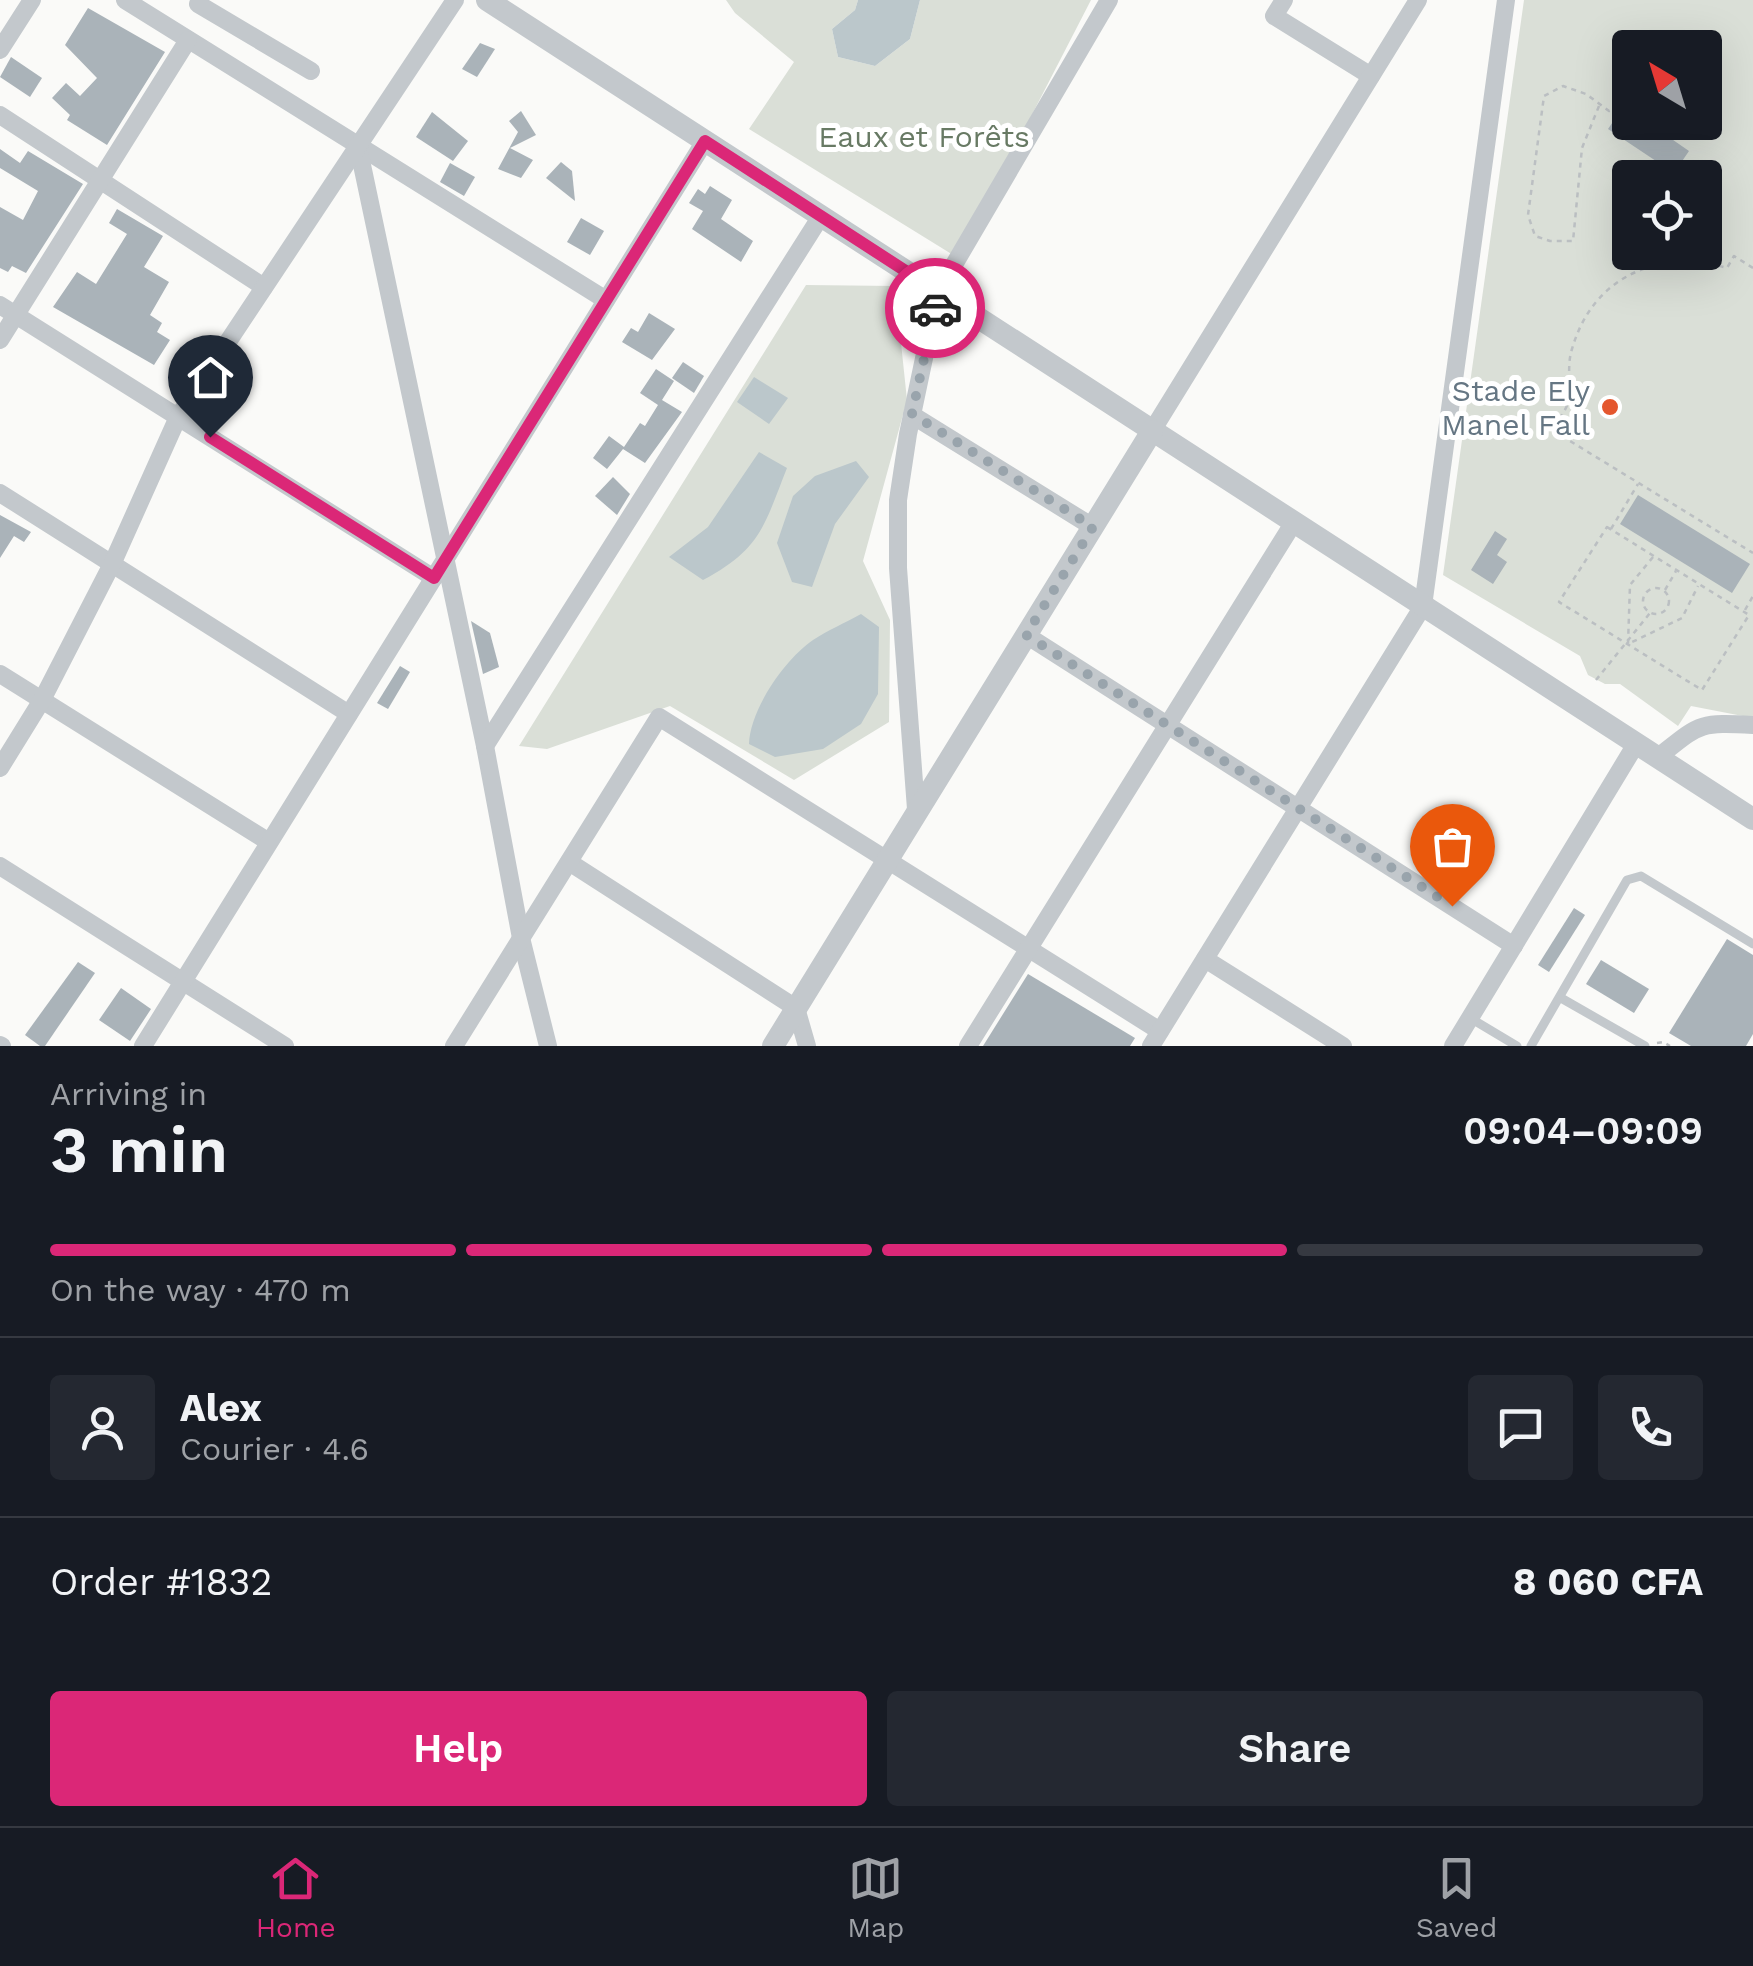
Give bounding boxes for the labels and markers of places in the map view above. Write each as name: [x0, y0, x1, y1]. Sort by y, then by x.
pin: [168, 335, 253, 438]
place label: Stade Ely Manel Fall: [1441, 373, 1591, 442]
marker: Stade Ely Manel Fall: [1599, 396, 1621, 418]
pin: [1410, 804, 1495, 907]

